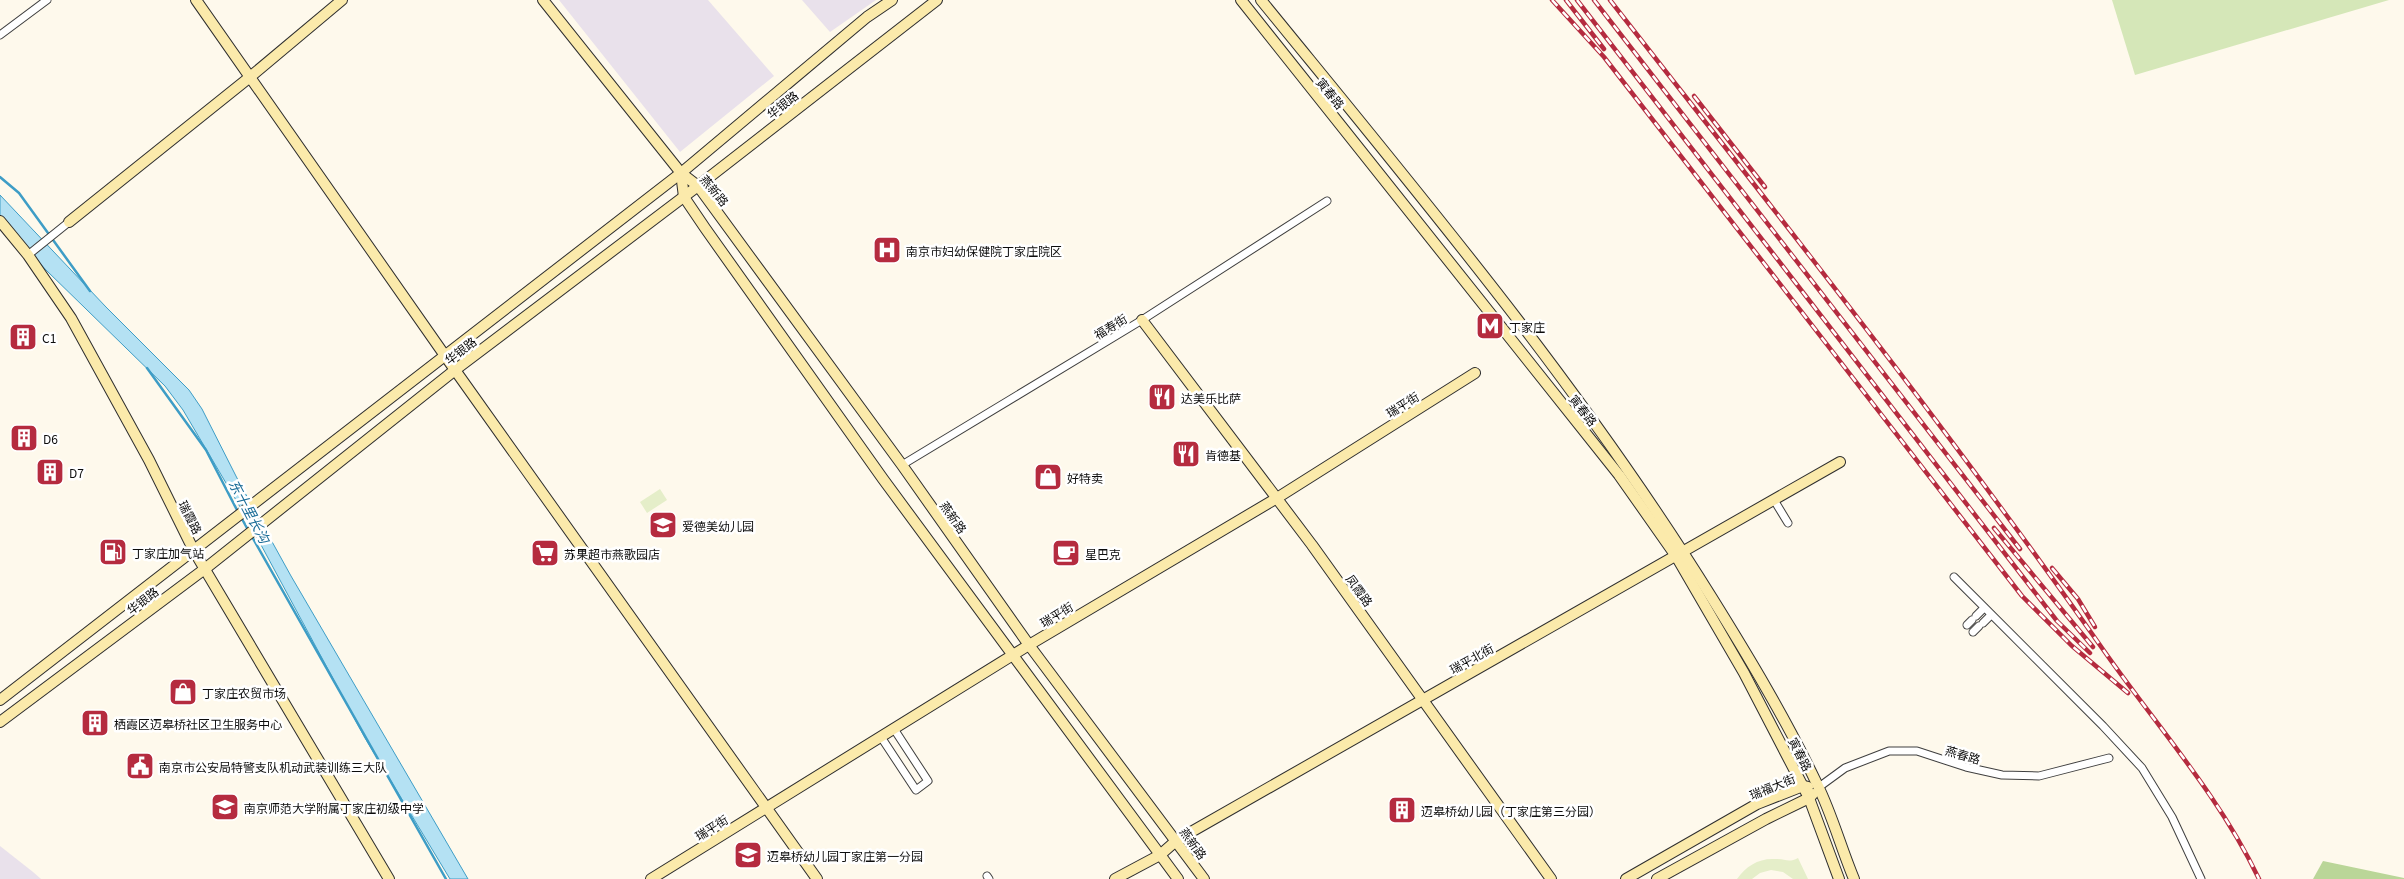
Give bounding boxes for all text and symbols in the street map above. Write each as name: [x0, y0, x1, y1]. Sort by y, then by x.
street label: 寅春路: [1313, 74, 1349, 112]
street label: 华银路: [763, 86, 801, 122]
street label: 燕新路: [697, 171, 733, 209]
hospital icon: 南京市妇幼保健院丁家庄院区: [872, 235, 902, 265]
place label: 南京市妇幼保健院丁家庄院区: [906, 242, 1062, 259]
street label: 福寿街: [1090, 309, 1130, 343]
metro station icon: 丁家庄: [1475, 311, 1505, 341]
place label: 丁家庄: [1509, 318, 1545, 335]
building icon: C1: [8, 322, 38, 352]
place label: C1: [42, 329, 56, 346]
street label: 华银路: [441, 332, 479, 368]
restaurant icon: 达美乐比萨: [1147, 382, 1177, 412]
street label: 瑞平街: [1382, 387, 1422, 421]
place label: 达美乐比萨: [1181, 389, 1241, 406]
street label: 寅春路: [1566, 391, 1602, 429]
building icon: D6: [9, 423, 39, 453]
place label: D6: [43, 430, 58, 447]
restaurant icon: 肯德基: [1171, 439, 1201, 469]
place label: 肯德基: [1205, 446, 1241, 463]
building icon: D7: [35, 457, 65, 487]
shop icon: 好特卖: [1033, 462, 1063, 492]
place label: D7: [69, 464, 84, 481]
place label: 好特卖: [1067, 469, 1103, 486]
water label: 东十里长沟: [225, 475, 276, 548]
street label: 瑞霞路: [175, 497, 207, 537]
street label: 燕新路: [937, 497, 971, 537]
school or university icon: 爱德美幼儿园: [648, 510, 678, 540]
place label: 爱德美幼儿园: [682, 517, 754, 534]
fuel station icon: 丁家庄加气站: [98, 537, 128, 567]
supermarket icon: 苏果超市燕歌园店: [530, 538, 560, 568]
cafe icon: 星巴克: [1051, 538, 1081, 568]
place label: 丁家庄加气站: [132, 544, 204, 561]
place label: 苏果超市燕歌园店: [564, 545, 660, 562]
place label: 星巴克: [1085, 545, 1121, 562]
street label: 凤霞路: [1343, 570, 1377, 610]
street label: 华银路: [123, 582, 161, 618]
street label: 瑞平街: [1036, 597, 1076, 631]
street label: 瑞平北街: [1446, 639, 1496, 677]
shop icon: 丁家庄农贸市场: [168, 677, 198, 707]
place label: 丁家庄农贸市场: [202, 684, 286, 701]
building icon: 栖霞区迈皋桥社区卫生服务中心: [80, 708, 110, 738]
place label: 栖霞区迈皋桥社区卫生服务中心: [114, 715, 282, 732]
street label: 寅春路: [1785, 734, 1817, 774]
street label: 燕春路: [1943, 741, 1983, 767]
public building icon: 南京市公安局特警支队机动武装训练三大队: [125, 751, 155, 781]
place label: 南京市公安局特警支队机动武装训练三大队: [159, 758, 387, 775]
street label: 瑞福大街: [1747, 769, 1797, 803]
school or university icon: 南京师范大学附属丁家庄初级中学: [210, 792, 240, 822]
building icon: 迈皋桥幼儿园（丁家庄第三分园）: [1387, 795, 1417, 825]
place label: 南京师范大学附属丁家庄初级中学: [244, 799, 424, 816]
place label: 迈皋桥幼儿园（丁家庄第三分园）: [1421, 802, 1601, 819]
street label: 瑞平街: [691, 810, 731, 844]
street label: 燕新路: [1177, 823, 1211, 863]
school or university icon: 迈皋桥幼儿园丁家庄第一分园: [733, 840, 763, 870]
place label: 迈皋桥幼儿园丁家庄第一分园: [767, 847, 923, 864]

